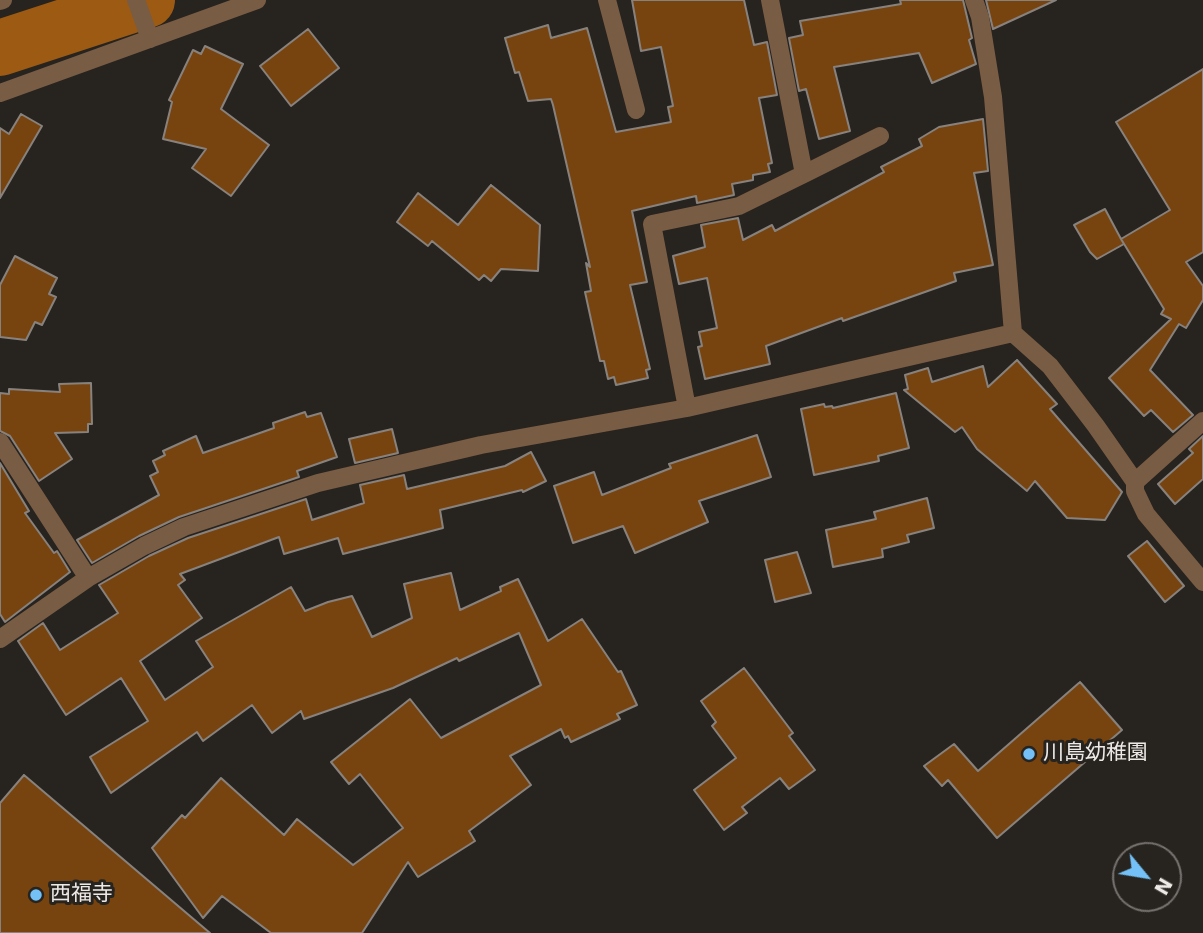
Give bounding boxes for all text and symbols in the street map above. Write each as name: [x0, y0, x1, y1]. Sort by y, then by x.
place label: 川島幼稚園: [1043, 741, 1148, 767]
marker: 川島幼稚園: [1021, 746, 1037, 762]
north arrow: [1112, 842, 1182, 912]
text: N: [1150, 874, 1177, 899]
place label: 西福寺: [50, 882, 113, 908]
marker: 西福寺: [28, 887, 44, 903]

